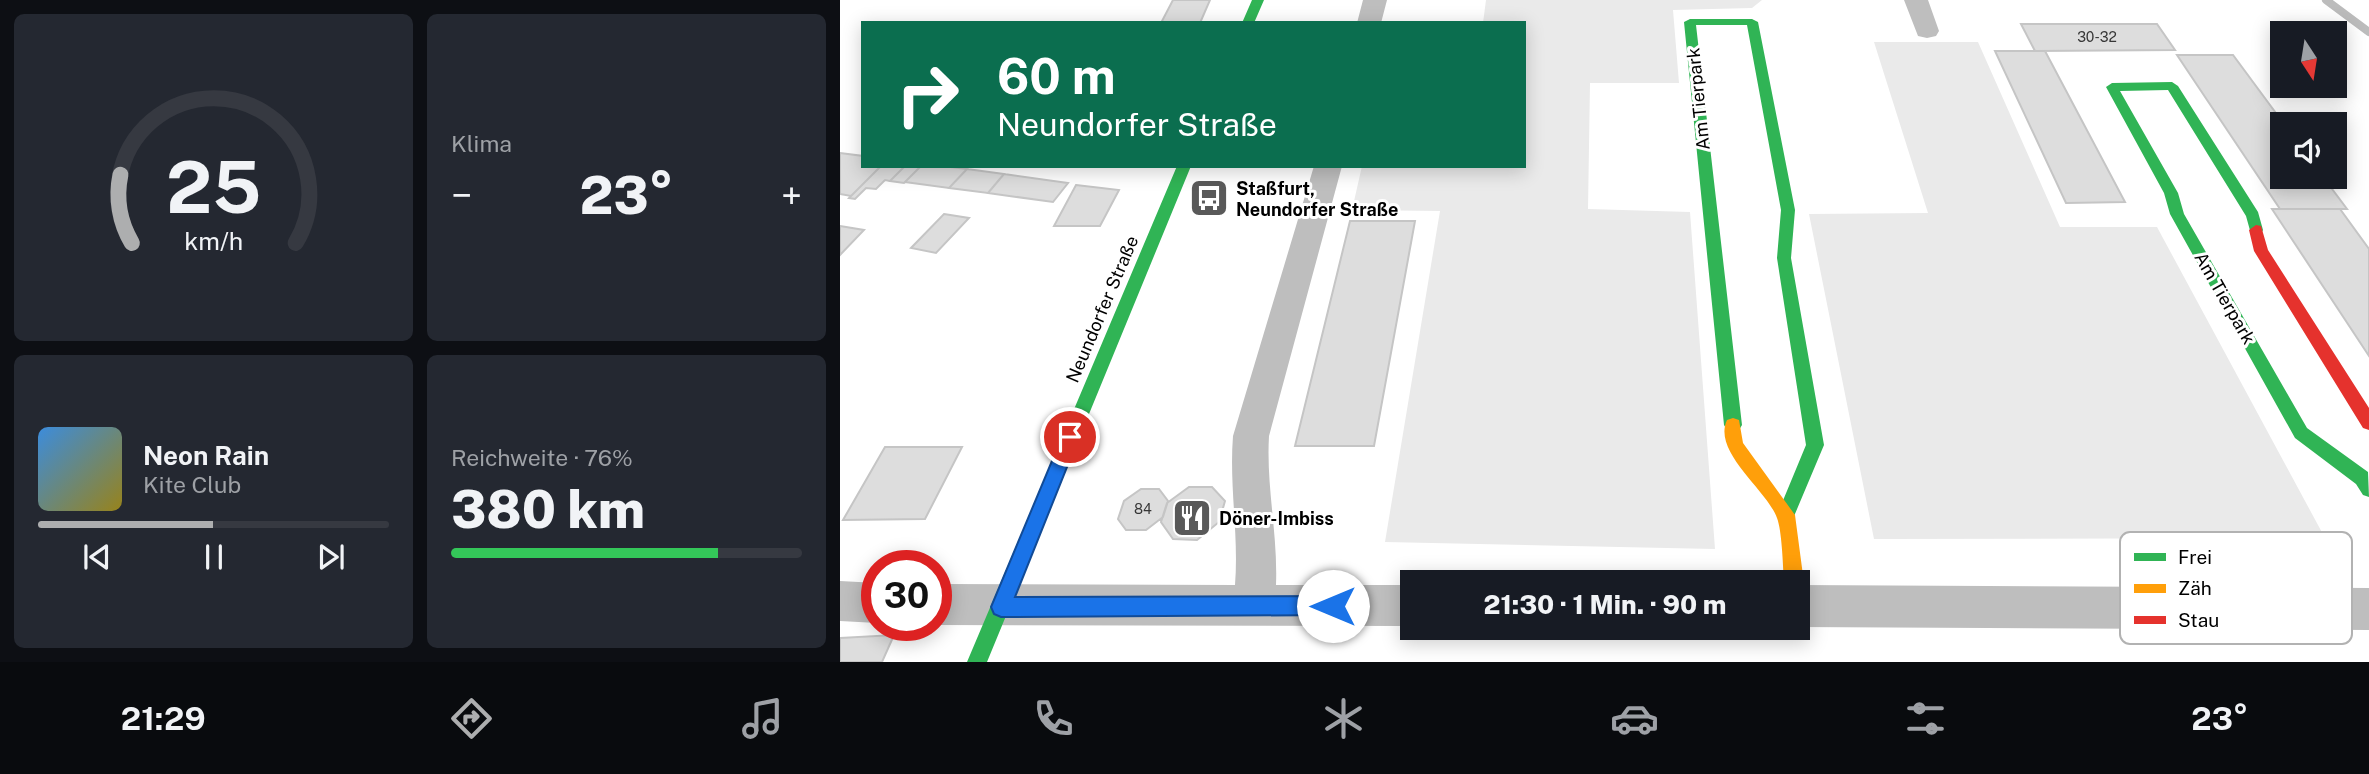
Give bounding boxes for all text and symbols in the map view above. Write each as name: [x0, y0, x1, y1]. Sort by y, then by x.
north arrow: [2270, 21, 2347, 98]
map controls: [2270, 21, 2347, 189]
house number: 30-32: [2077, 29, 2117, 45]
text: 60 m: [997, 47, 1116, 105]
street label: Am Tierpark: [1682, 47, 1714, 151]
icon: right: [882, 49, 973, 140]
text: Neundorfer Straße: [997, 106, 1277, 143]
button: sound: [2270, 112, 2347, 189]
text: Klima: [451, 130, 512, 157]
text: 25: [166, 145, 261, 230]
text: 23°: [579, 165, 674, 226]
text: −: [451, 173, 472, 218]
text: +: [781, 173, 802, 218]
bus stop icon: Staßfurt, Neundorfer Straße: [1188, 177, 1230, 219]
place label: Staßfurt, Neundorfer Straße: [1236, 178, 1398, 220]
text: km/h: [184, 226, 243, 256]
street label: Neundorfer Straße: [1062, 232, 1142, 386]
street label: Am Tierpark: [2190, 248, 2260, 348]
pin: [1040, 407, 1100, 467]
icon: arrive: [1051, 418, 1089, 456]
text: Neon Rain: [143, 440, 269, 471]
text: Reichweite · 76%: [451, 444, 633, 471]
text: Kite Club: [143, 471, 241, 498]
text: 380 km: [451, 479, 645, 540]
restaurant icon: Döner-Imbiss: [1171, 497, 1213, 539]
house number: 84: [1134, 501, 1152, 517]
place label: Döner-Imbiss: [1219, 508, 1334, 529]
legend: [2120, 532, 2352, 644]
icon: previous: [78, 538, 116, 576]
icon: pause: [195, 538, 233, 576]
icon: next: [312, 538, 350, 576]
text: Frei: [2178, 546, 2212, 568]
speed limit sign: 30: [861, 550, 952, 641]
position arrow: [1296, 569, 1370, 643]
text: Zäh: [2178, 577, 2212, 599]
text: 21:30 · 1 Min. · 90 m: [1483, 589, 1727, 620]
text: Stau: [2178, 609, 2219, 631]
icon: directions: [447, 694, 496, 743]
icon: music: [738, 694, 787, 743]
icon: phone: [1029, 694, 1078, 743]
icon: climate: [1319, 694, 1368, 743]
icon: car: [1610, 694, 1659, 743]
icon: filters: [1901, 694, 1950, 743]
text: 21:29: [121, 700, 206, 737]
text: 23°: [2191, 700, 2248, 737]

